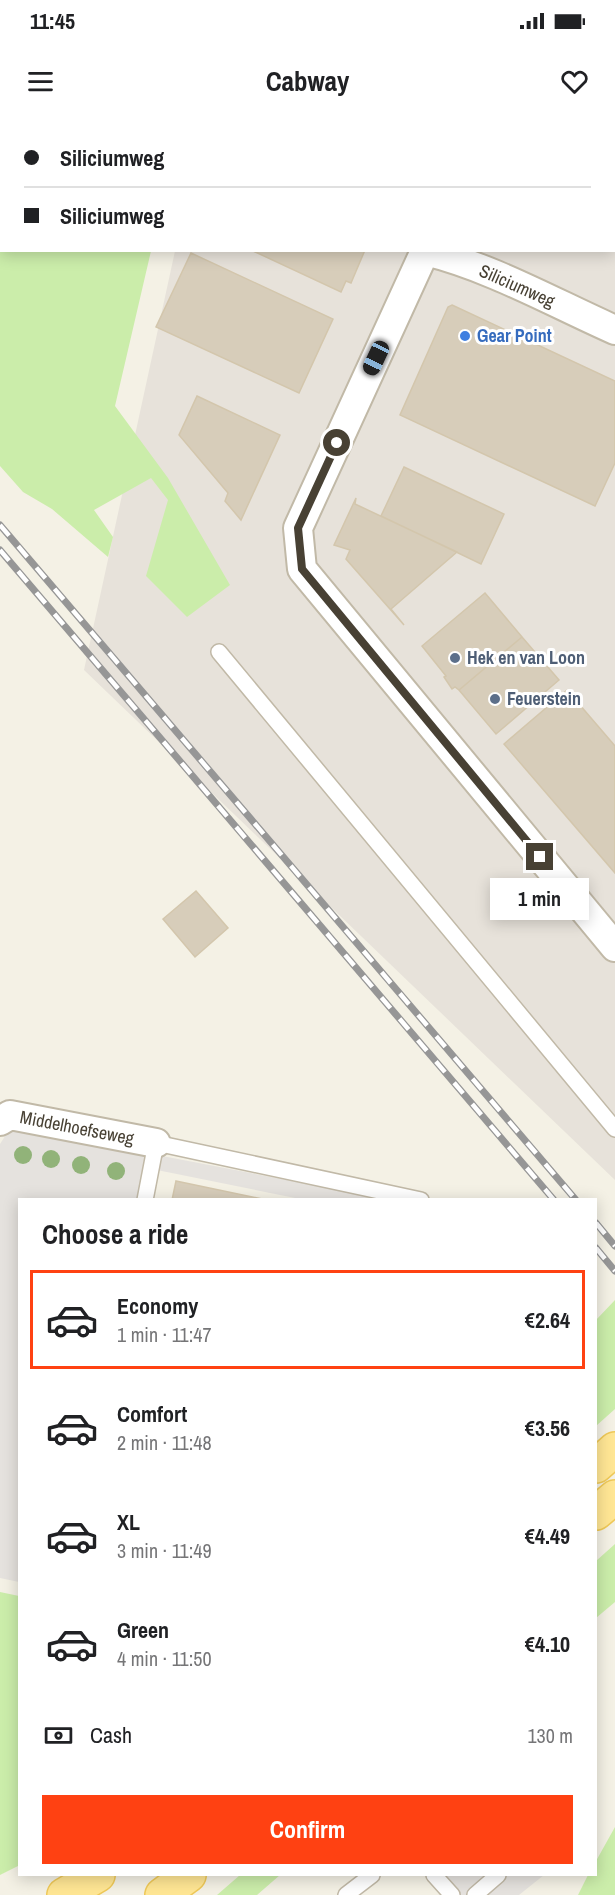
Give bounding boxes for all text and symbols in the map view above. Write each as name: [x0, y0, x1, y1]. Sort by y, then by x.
text: 11:45: [30, 6, 75, 36]
text: Cabway: [266, 63, 349, 99]
icon: menu: [24, 65, 57, 98]
icon: heart: [558, 65, 591, 98]
text: Siliciumweg: [60, 143, 164, 173]
text: Siliciumweg: [60, 201, 164, 231]
street label: Siliciumweg: [475, 258, 560, 314]
place label: Gear Point: [477, 323, 552, 348]
marker: Gear Point: [458, 329, 472, 343]
car: [360, 338, 392, 378]
route start: [323, 429, 350, 456]
place label: Hek en van Loon: [467, 645, 585, 670]
marker: Hek en van Loon: [448, 651, 462, 665]
place label: Feuerstein: [507, 686, 581, 711]
marker: Feuerstein: [488, 692, 502, 706]
route end: [526, 843, 553, 870]
callout: 1 min: [490, 878, 590, 920]
text: 1 min: [518, 885, 561, 912]
street label: Middelhoefseweg: [18, 1104, 137, 1151]
text: Choose a ride: [42, 1216, 188, 1252]
text: Economy: [117, 1291, 198, 1321]
icon: car: [45, 1293, 99, 1347]
text: €2.64: [525, 1305, 570, 1335]
text: 1 min · 11:47: [117, 1321, 212, 1348]
text: Comfort: [117, 1399, 187, 1429]
icon: car: [45, 1401, 99, 1455]
text: €3.56: [525, 1413, 570, 1443]
text: 2 min · 11:48: [117, 1429, 212, 1456]
text: XL: [117, 1507, 140, 1537]
icon: car: [45, 1509, 99, 1563]
text: €4.49: [525, 1521, 570, 1551]
text: 3 min · 11:49: [117, 1537, 212, 1564]
text: Green: [117, 1615, 169, 1645]
icon: car: [45, 1617, 99, 1671]
text: €4.10: [525, 1629, 570, 1659]
text: 4 min · 11:50: [117, 1645, 212, 1672]
icon: cash: [42, 1719, 75, 1752]
text: Cash: [90, 1720, 132, 1750]
text: 130 m: [527, 1722, 573, 1749]
button: Confirm: [42, 1795, 573, 1864]

